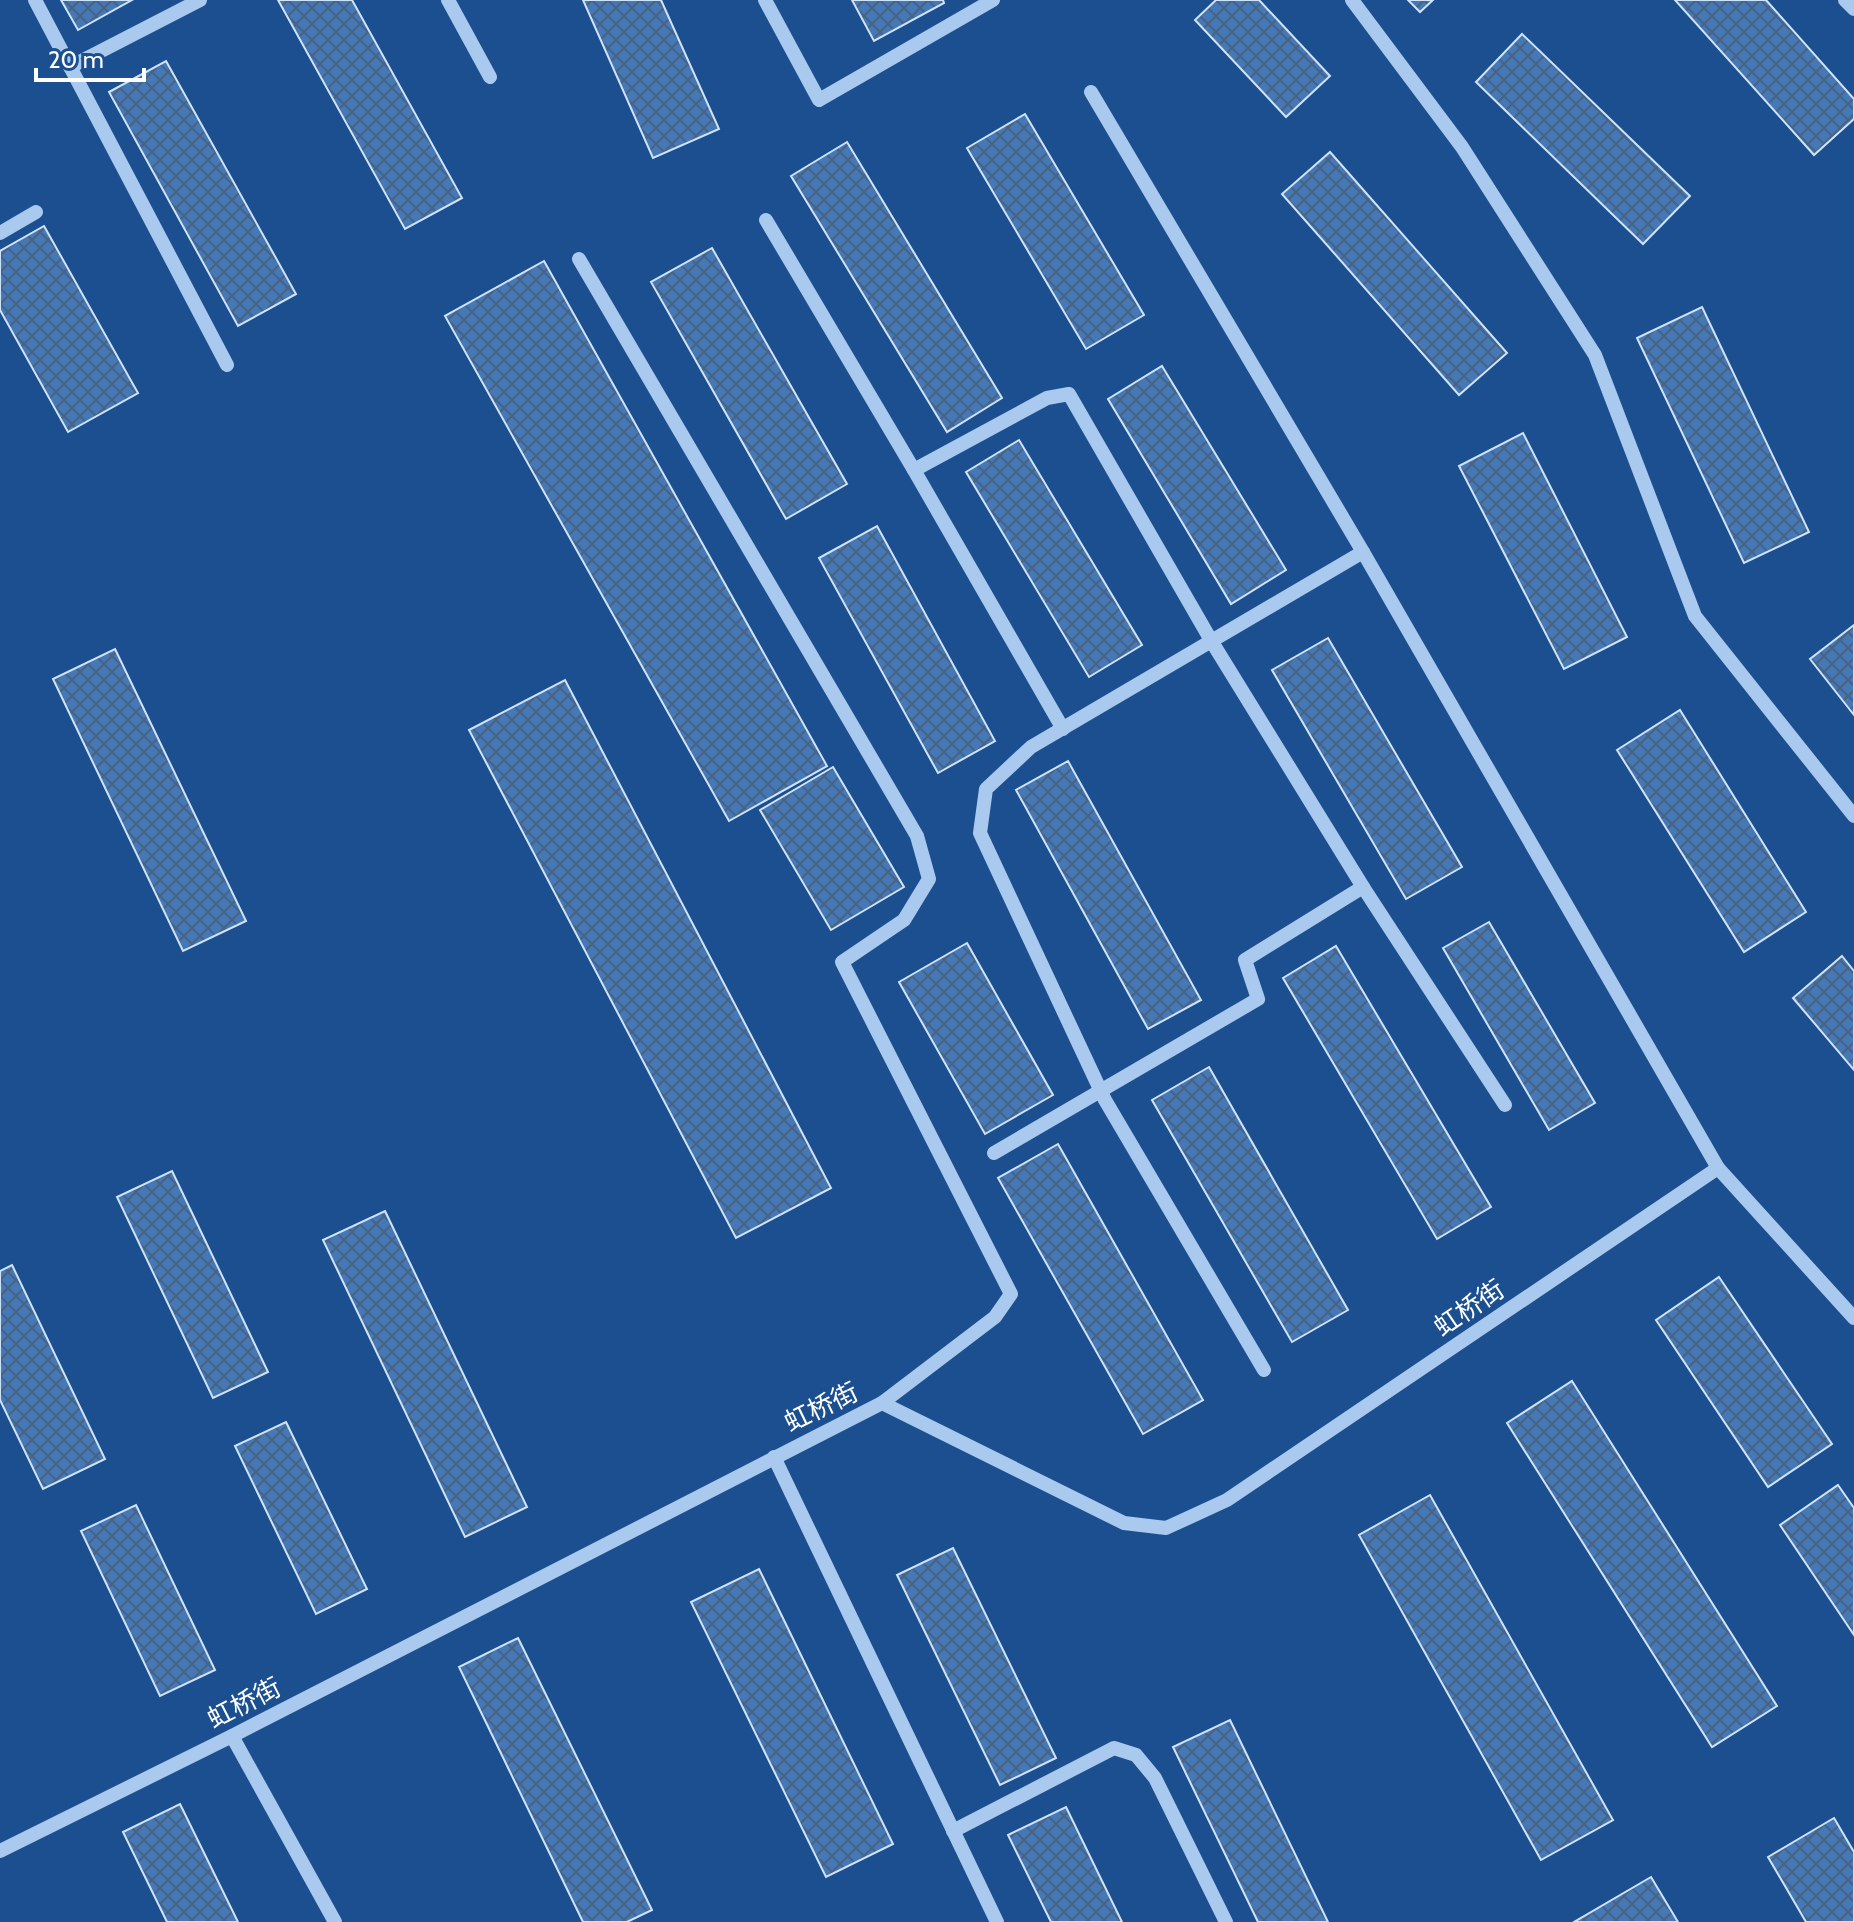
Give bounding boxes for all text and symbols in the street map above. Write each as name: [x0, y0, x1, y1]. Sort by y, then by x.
scale bar: [36, 32, 144, 82]
text: 20 m: [48, 45, 104, 74]
street label: 虹桥街: [1428, 1273, 1510, 1343]
street label: 虹桥街: [779, 1376, 863, 1438]
street label: 虹桥街: [202, 1671, 286, 1735]

